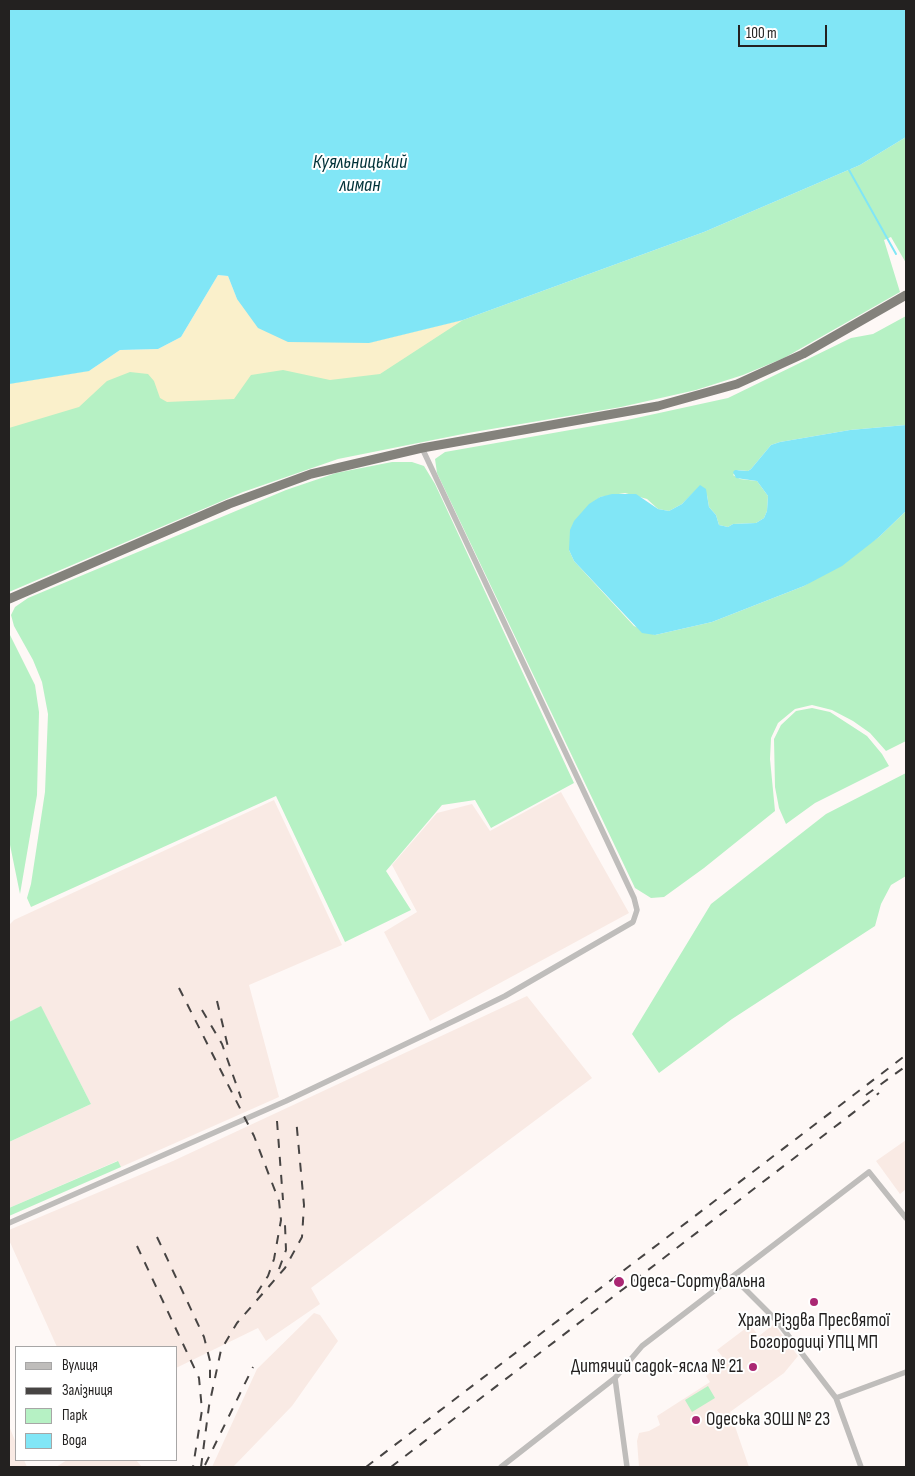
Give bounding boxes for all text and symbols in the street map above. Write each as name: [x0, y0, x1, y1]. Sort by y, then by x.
scale bar: [740, 15, 829, 47]
text: 100 m: [746, 24, 777, 43]
water label: Куяльницький лиман: [313, 151, 407, 198]
place label: Одеса-Сортувальна: [630, 1271, 765, 1293]
marker: Одеса-Сортувальна: [612, 1275, 626, 1289]
marker: Храм Різдва Пресвятої Богородиці УПЦ МП: [808, 1296, 820, 1308]
place label: Храм Різдва Пресвятої Богородиці УПЦ МП: [738, 1310, 890, 1354]
legend: [15, 1346, 178, 1461]
text: Вулиця: [62, 1356, 98, 1375]
place label: Дитячий садок-ясла № 21: [571, 1356, 743, 1378]
marker: Дитячий садок-ясла № 21: [747, 1361, 759, 1373]
text: Залізниця: [62, 1381, 113, 1400]
text: Парк: [62, 1406, 87, 1425]
place label: Одеська ЗОШ № 23: [706, 1409, 830, 1431]
marker: Одеська ЗОШ № 23: [690, 1414, 702, 1426]
text: Вода: [62, 1431, 87, 1450]

